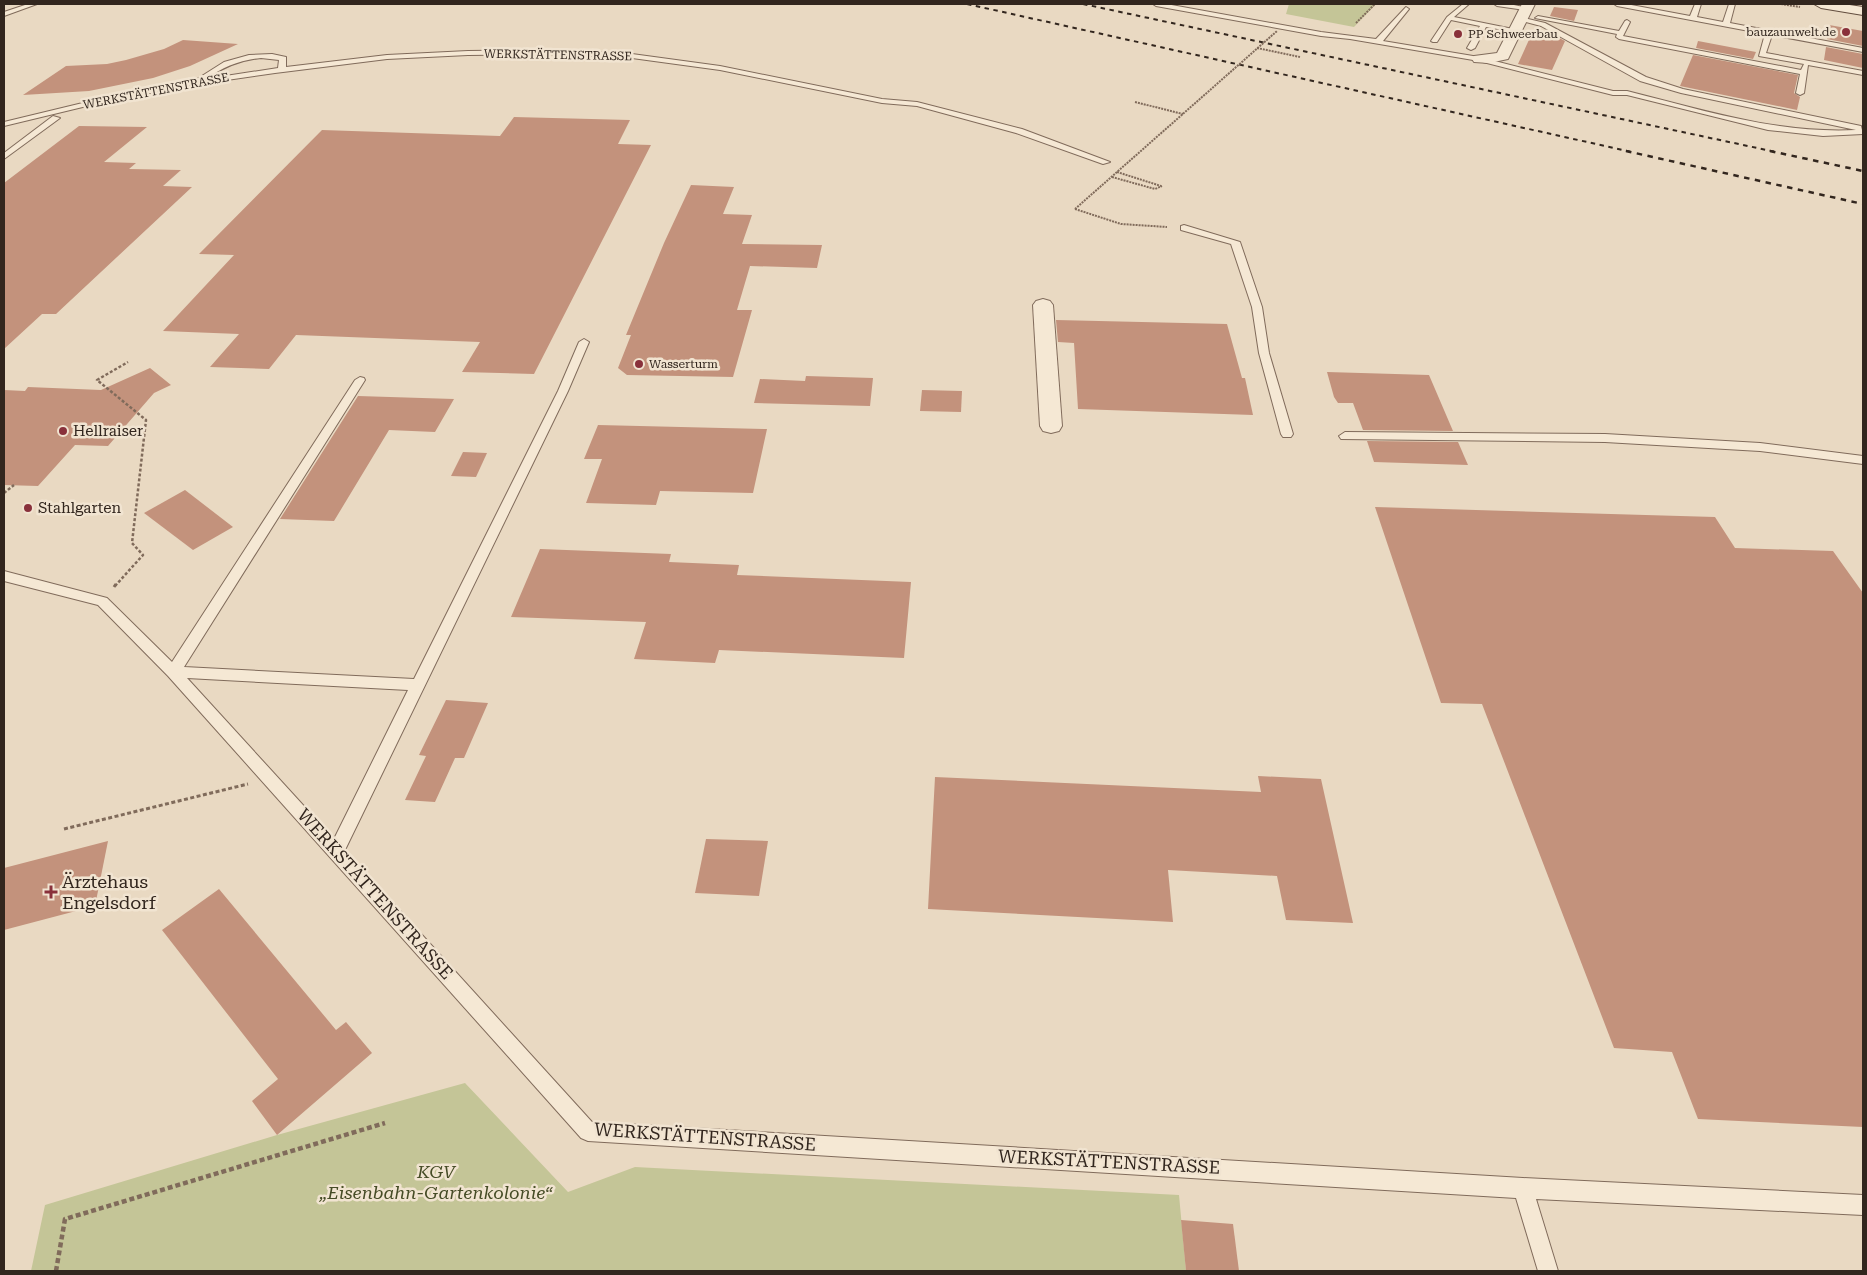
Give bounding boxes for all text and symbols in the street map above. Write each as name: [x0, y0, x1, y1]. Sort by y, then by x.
place label: bauzaunwelt.de: [1746, 25, 1836, 39]
marker: bauzaunwelt.de: [1840, 26, 1852, 38]
place label: PP Schweerbau: [1468, 27, 1558, 41]
marker: PP Schweerbau: [1452, 28, 1464, 40]
street label: WERKSTÄTTENSTRASSE: [484, 47, 632, 63]
street label: WERKSTÄTTENSTRASSE: [82, 70, 230, 112]
place label: Wasserturm: [649, 357, 718, 371]
marker: Wasserturm: [633, 358, 645, 370]
place label: Hellraiser: [73, 422, 143, 440]
marker: Hellraiser: [57, 425, 69, 437]
place label: Stahlgarten: [38, 499, 122, 517]
marker: Stahlgarten: [22, 502, 34, 514]
street label: WERKSTÄTTENSTRASSE: [293, 804, 458, 983]
place label: Ärztehaus Engelsdorf: [62, 871, 157, 913]
marker: Ärztehaus Engelsdorf: [44, 885, 58, 899]
street label: WERKSTÄTTENSTRASSE: [593, 1118, 817, 1155]
street label: WERKSTÄTTENSTRASSE: [997, 1145, 1221, 1178]
park label: KGV „Eisenbahn-Gartenkolonie“: [318, 1161, 554, 1203]

